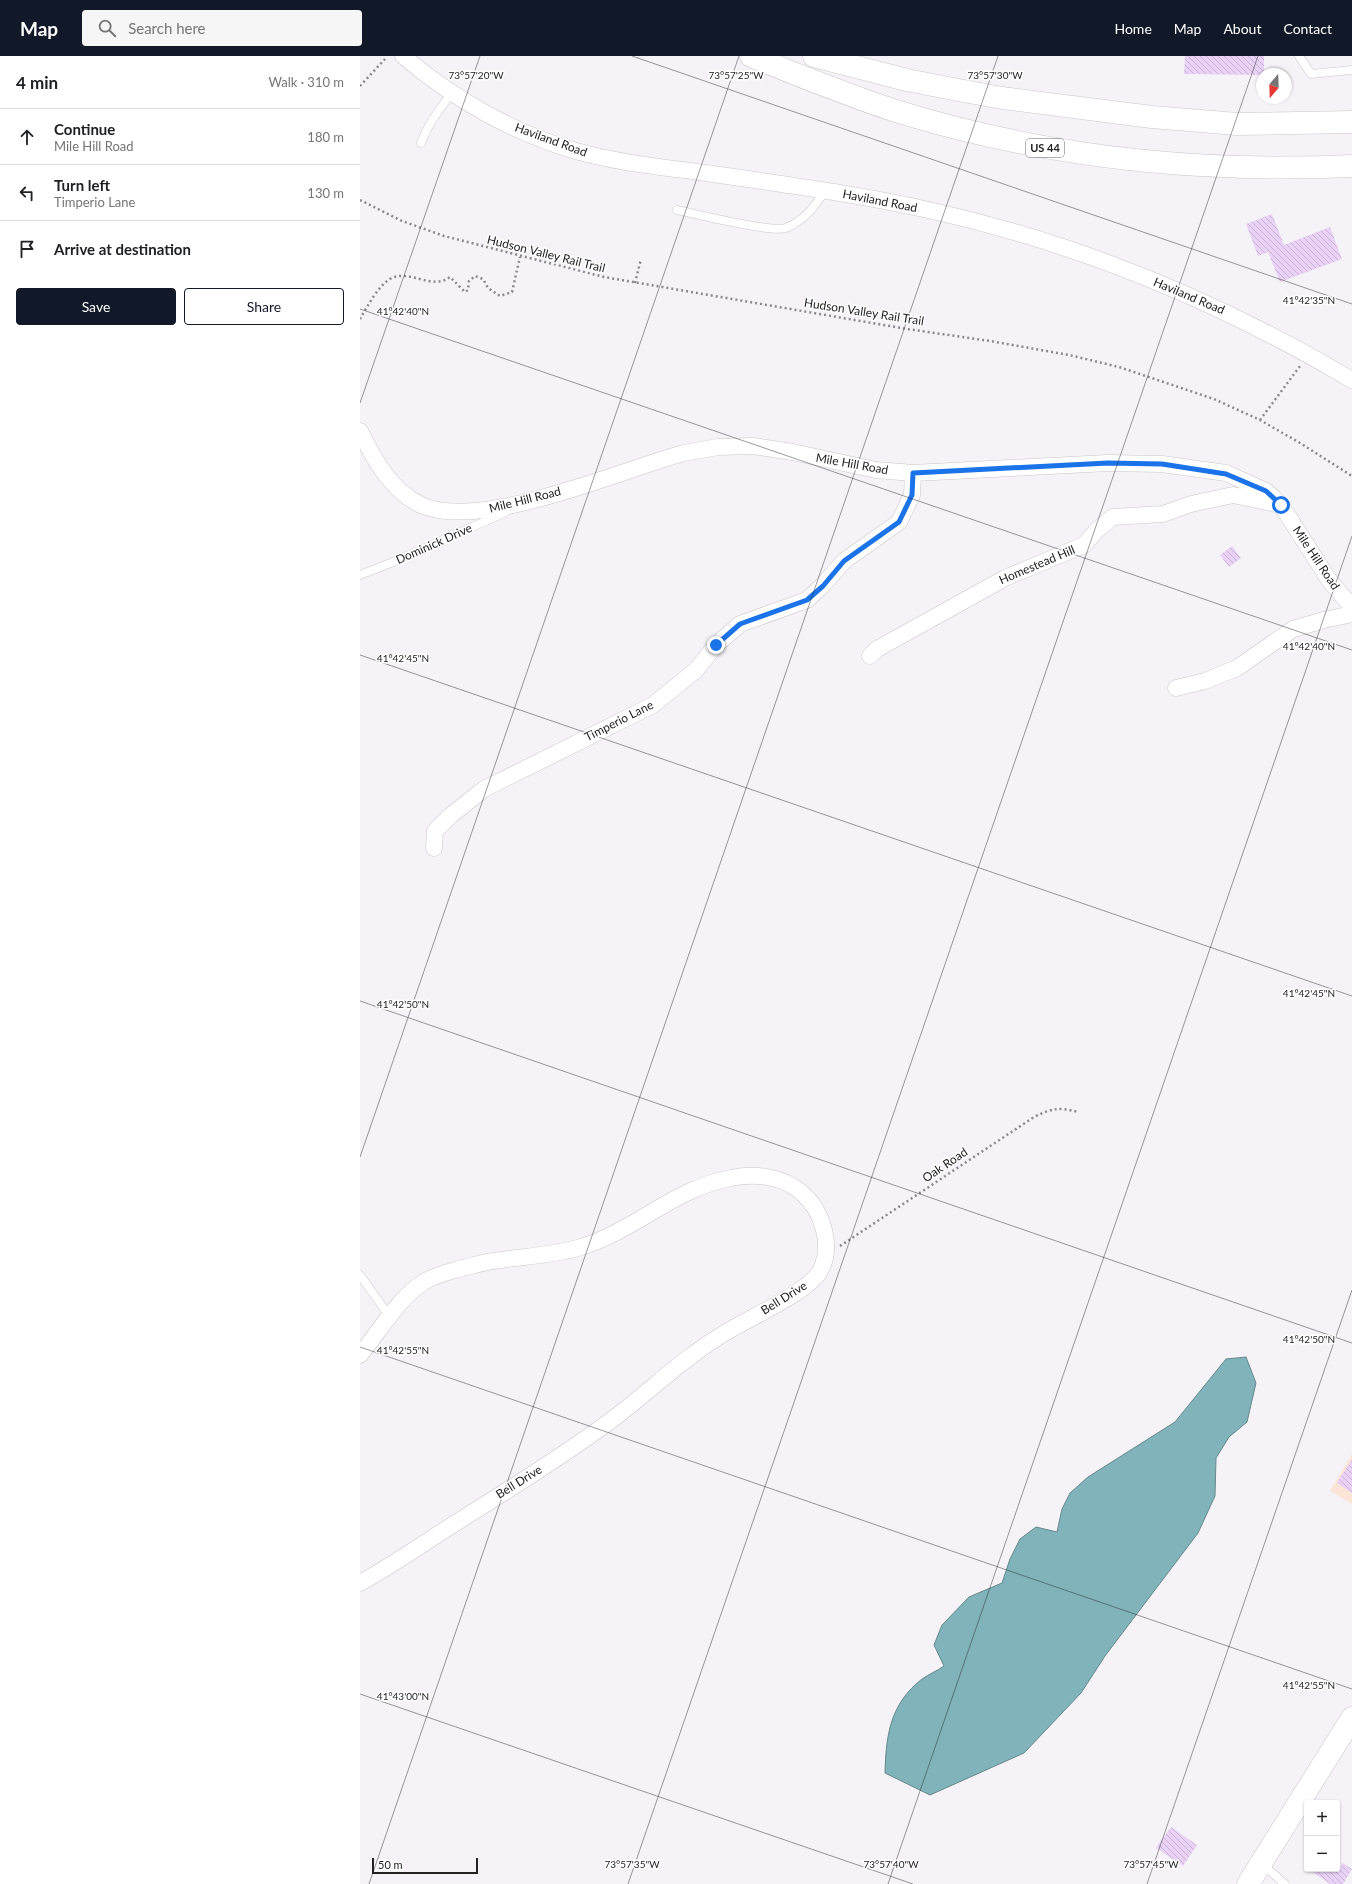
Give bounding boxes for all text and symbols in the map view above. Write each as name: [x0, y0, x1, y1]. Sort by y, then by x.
search box: [82, 10, 362, 46]
text: Map: [20, 17, 58, 40]
icon: search: [96, 17, 118, 39]
text: Search here: [128, 19, 206, 37]
text: Home: [1114, 20, 1152, 37]
text: Map: [1174, 20, 1201, 37]
text: About: [1223, 20, 1261, 37]
text: Contact: [1283, 20, 1332, 37]
north arrow: [1256, 68, 1292, 104]
text: 73°57'20"W: [448, 69, 504, 81]
text: 73°57'25"W: [708, 69, 764, 81]
text: 73°57'30"W: [967, 69, 1023, 81]
text: 4 min: [16, 72, 58, 93]
text: Walk · 310 m: [268, 74, 344, 90]
text: Continue: [54, 120, 115, 138]
street label: Haviland Road: [513, 120, 589, 160]
icon: ahead: [16, 126, 38, 148]
text: 180 m: [307, 129, 344, 145]
text: Mile Hill Road: [54, 138, 134, 154]
road number: US 44: [1026, 139, 1064, 157]
text: Turn left: [54, 176, 110, 194]
icon: left: [16, 182, 38, 204]
text: 130 m: [307, 185, 344, 201]
street label: Haviland Road: [841, 186, 919, 215]
text: Timperio Lane: [54, 194, 135, 210]
street label: Hudson Valley Rail Trail: [485, 232, 607, 275]
icon: arrive: [16, 238, 38, 260]
text: Arrive at destination: [54, 240, 191, 258]
street label: Haviland Road: [1151, 274, 1227, 317]
button: Save: [16, 288, 176, 325]
button: Share: [184, 288, 344, 325]
text: 41°42'35"N: [1283, 294, 1335, 306]
street label: Hudson Valley Rail Trail: [803, 295, 925, 328]
text: 41°42'40"N: [377, 305, 429, 317]
street label: Mile Hill Road: [815, 450, 890, 477]
street label: Mile Hill Road: [487, 483, 562, 516]
route start: [1272, 496, 1290, 514]
street label: Dominick Drive: [393, 520, 474, 567]
street label: Mile Hill Road: [1290, 523, 1343, 592]
street label: Homestead Hill: [997, 542, 1077, 587]
route end: [707, 636, 725, 654]
text: 41°42'40"N: [1283, 640, 1335, 652]
text: 41°42'45"N: [377, 652, 429, 664]
street label: Timperio Lane: [582, 697, 656, 744]
text: 41°42'45"N: [1283, 987, 1335, 999]
text: 41°42'50"N: [377, 998, 429, 1010]
street label: Oak Road: [919, 1144, 970, 1185]
street label: Bell Drive: [758, 1278, 809, 1318]
text: 41°42'50"N: [1283, 1333, 1335, 1345]
text: 41°42'55"N: [377, 1344, 429, 1356]
street label: Bell Drive: [493, 1462, 544, 1502]
text: 41°42'55"N: [1283, 1679, 1335, 1691]
text: 41°43'00"N: [377, 1690, 429, 1702]
map controls: [1304, 1800, 1340, 1872]
button: +: [1304, 1800, 1340, 1836]
button: −: [1304, 1836, 1340, 1872]
scale bar: [372, 1856, 478, 1875]
text: 50 m: [378, 1858, 403, 1871]
text: 73°57'35"W: [604, 1858, 660, 1870]
text: 73°57'40"W: [863, 1858, 919, 1870]
text: 73°57'45"W: [1123, 1858, 1179, 1870]

